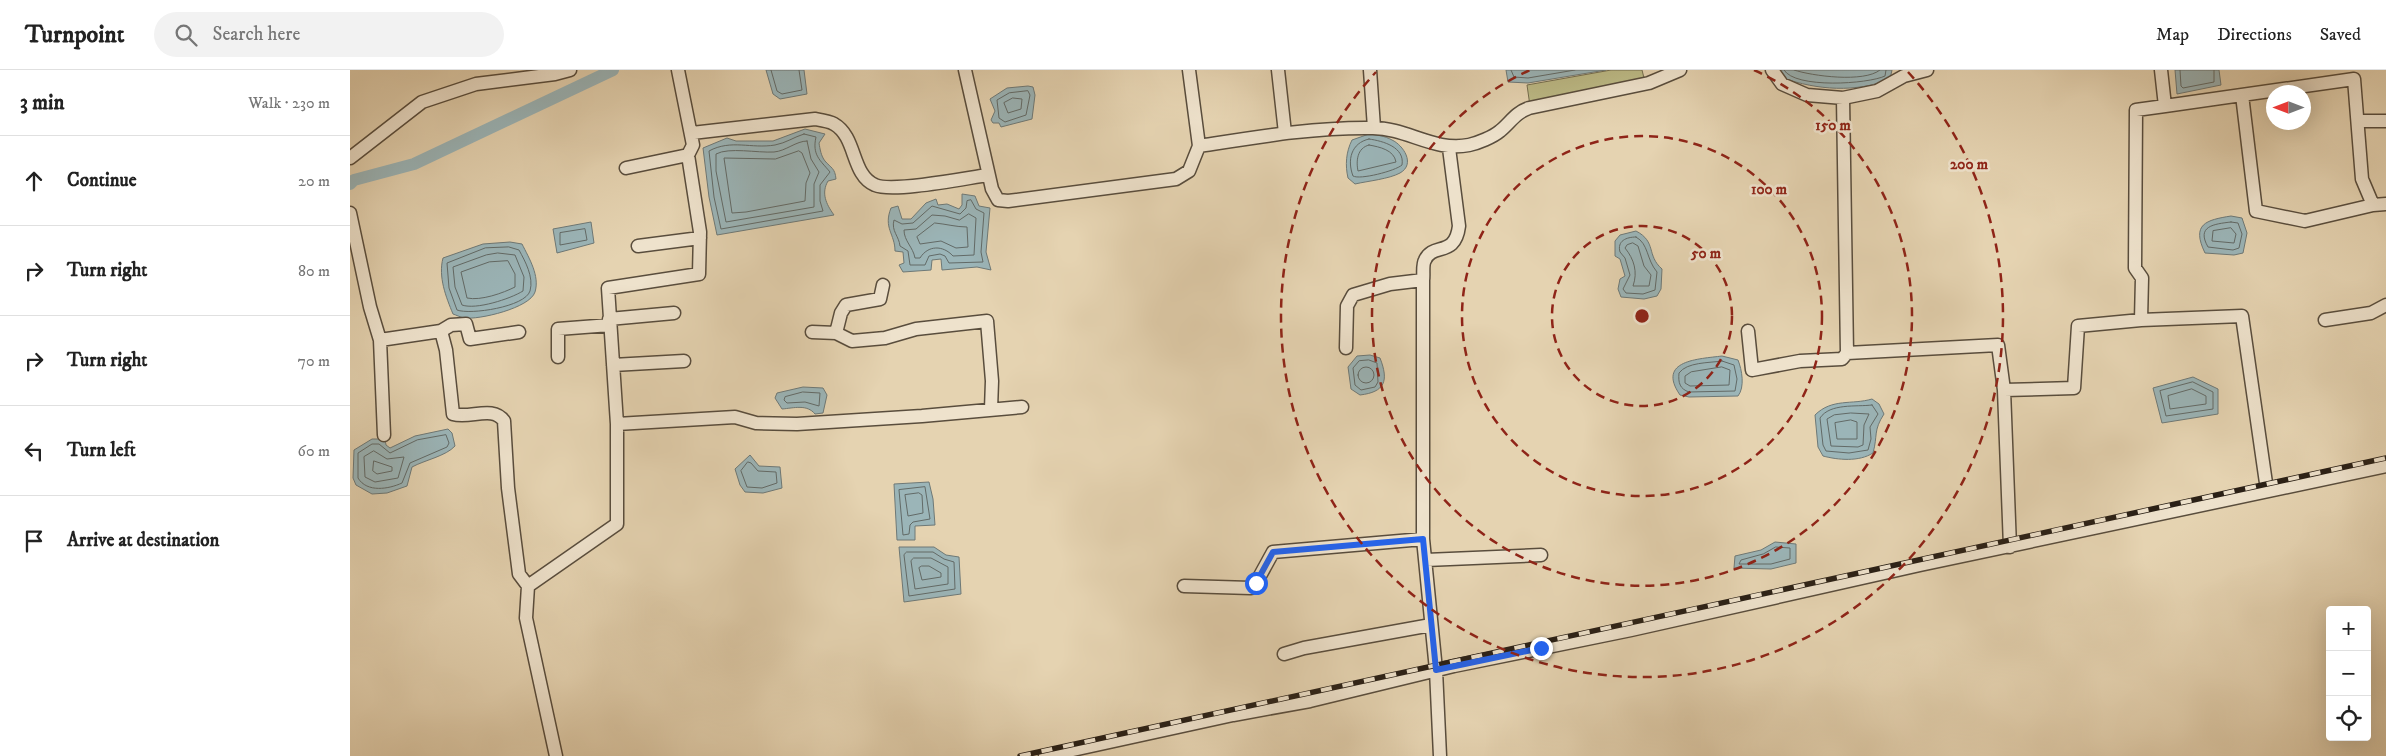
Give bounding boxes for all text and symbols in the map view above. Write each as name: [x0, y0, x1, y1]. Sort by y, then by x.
search box: [154, 12, 504, 57]
text: Turnpoint: [25, 20, 124, 50]
icon: search: [172, 21, 200, 49]
text: Search here: [212, 23, 300, 46]
text: Map: [2156, 24, 2189, 46]
text: Directions: [2217, 24, 2292, 46]
text: Saved: [2320, 24, 2361, 46]
north arrow: [2266, 85, 2311, 130]
text: 3 min: [20, 90, 65, 116]
text: Walk · 230 m: [248, 93, 330, 113]
text: 150 m: [1815, 116, 1851, 135]
text: 200 m: [1950, 155, 1989, 174]
icon: ahead: [20, 167, 48, 195]
text: Continue: [67, 169, 137, 192]
text: 20 m: [298, 171, 330, 191]
text: 100 m: [1751, 180, 1788, 199]
text: 50 m: [1690, 244, 1722, 263]
icon: right: [20, 257, 48, 285]
text: Turn right: [67, 259, 147, 282]
text: 80 m: [298, 261, 330, 281]
centre of rings: [1633, 307, 1651, 325]
icon: right: [20, 347, 48, 375]
text: Turn right: [67, 349, 147, 372]
text: 70 m: [298, 351, 330, 371]
icon: left: [20, 437, 48, 465]
text: Turn left: [67, 439, 136, 462]
text: 60 m: [298, 441, 330, 461]
icon: arrive: [20, 527, 48, 555]
text: Arrive at destination: [67, 529, 219, 552]
route start: [1245, 572, 1268, 595]
map controls: [2326, 606, 2371, 741]
button: +: [2326, 606, 2371, 651]
route end: [1530, 637, 1553, 660]
button: −: [2326, 651, 2371, 696]
button: locate: [2326, 696, 2371, 741]

